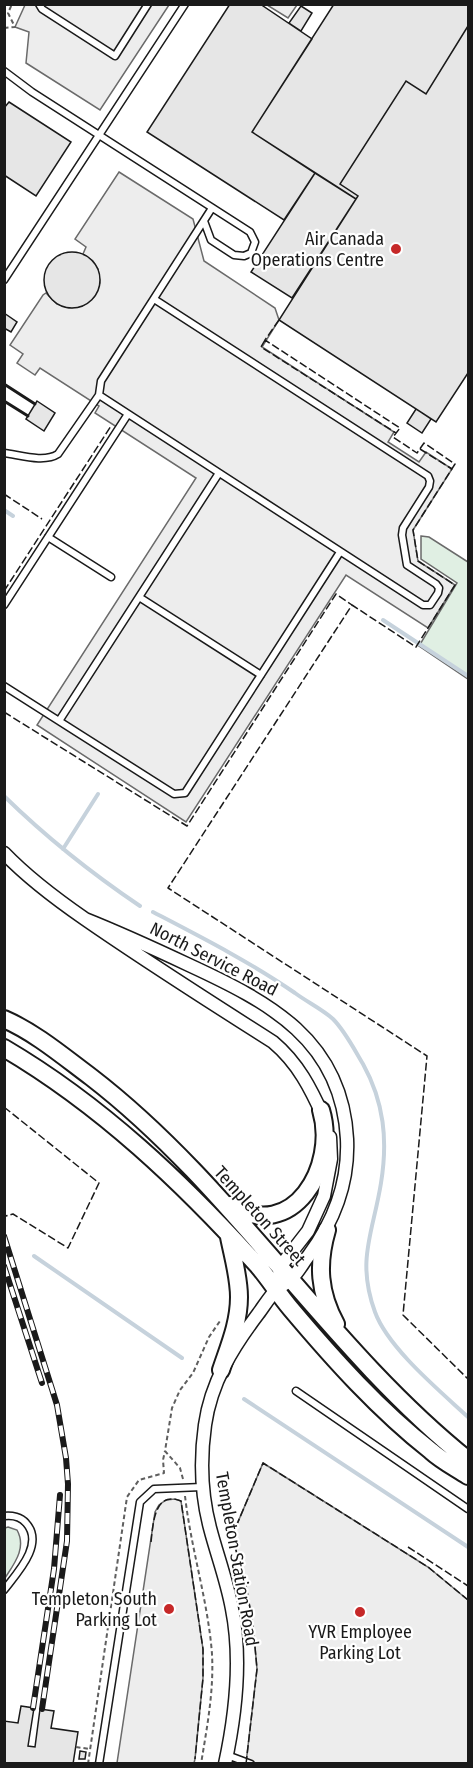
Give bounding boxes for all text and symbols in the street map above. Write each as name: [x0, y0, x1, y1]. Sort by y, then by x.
place label: Air Canada Operations Centre: [251, 228, 384, 271]
marker: Air Canada Operations Centre: [389, 242, 403, 256]
street label: North Service Road: [146, 917, 282, 1001]
street label: Templeton Street: [210, 1162, 310, 1270]
street label: Templeton Station Road: [211, 1470, 263, 1648]
place label: Templeton South Parking Lot: [32, 1588, 157, 1631]
marker: Templeton South Parking Lot: [162, 1602, 176, 1616]
marker: YVR Employee Parking Lot: [353, 1605, 367, 1619]
place label: YVR Employee Parking Lot: [308, 1621, 412, 1664]

